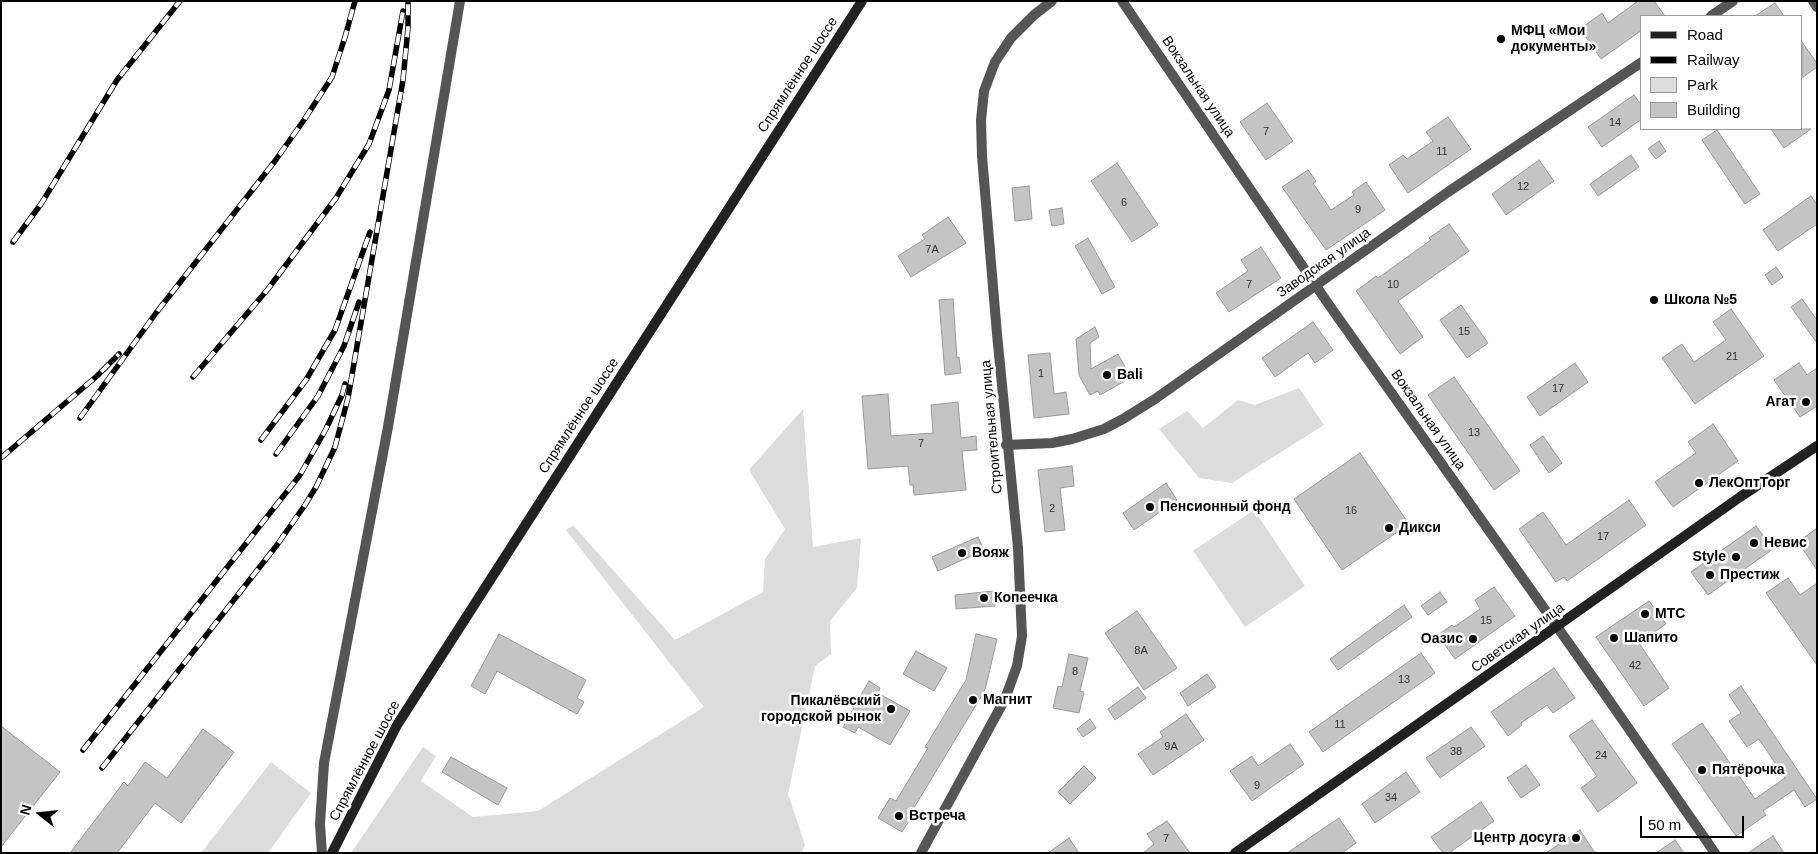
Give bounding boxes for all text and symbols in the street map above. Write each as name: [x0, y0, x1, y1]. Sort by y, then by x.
street label: Спрямлённое шоссе: [754, 14, 842, 136]
legend: [1640, 15, 1803, 130]
place label: МФЦ «Мои документы»: [1511, 23, 1596, 56]
text: Road: [1687, 26, 1723, 43]
street label: Вокзальная улица: [1158, 33, 1238, 141]
marker: МФЦ «Мои документы»: [1495, 33, 1507, 45]
text: Railway: [1687, 51, 1740, 68]
text: Park: [1687, 76, 1718, 93]
text: Building: [1687, 101, 1740, 118]
house number: 14: [1609, 116, 1621, 130]
house number: 7: [1263, 125, 1269, 139]
house number: 11: [1436, 145, 1448, 159]
house number: 12: [1517, 180, 1529, 194]
house number: 6: [1121, 196, 1127, 210]
house number: 9: [1355, 203, 1361, 217]
street label: Заводская улица: [1274, 224, 1374, 302]
house number: 7А: [925, 243, 939, 257]
house number: 7: [1246, 278, 1252, 292]
house number: 10: [1387, 278, 1399, 292]
place label: Школа №5: [1664, 292, 1737, 308]
marker: Школа №5: [1648, 294, 1660, 306]
house number: 15: [1458, 325, 1470, 339]
house number: 21: [1726, 350, 1738, 364]
street label: Спрямлённое шоссе: [535, 355, 623, 477]
street label: Строительная улица: [978, 359, 1006, 495]
house number: 1: [1038, 367, 1044, 381]
place label: Bali: [1117, 367, 1143, 383]
street label: Вокзальная улица: [1387, 367, 1469, 473]
marker: Bali: [1101, 369, 1113, 381]
house number: 17: [1552, 382, 1564, 396]
place label: Агат: [1765, 394, 1796, 410]
marker: Агат: [1800, 396, 1812, 408]
house number: 13: [1468, 426, 1480, 440]
house number: 7: [918, 437, 924, 451]
place label: ЛекОптТорг: [1709, 475, 1790, 491]
marker: ЛекОптТорг: [1693, 477, 1705, 489]
place label: Пенсионный фонд: [1160, 499, 1291, 515]
marker: Пенсионный фонд: [1144, 501, 1156, 513]
house number: 2: [1049, 502, 1055, 516]
house number: 16: [1345, 504, 1357, 518]
place label: Дикси: [1399, 520, 1441, 536]
marker: Дикси: [1383, 522, 1395, 534]
house number: 17: [1597, 530, 1609, 544]
place label: Невис: [1764, 535, 1807, 551]
marker: Невис: [1748, 537, 1760, 549]
place label: Вояж: [972, 545, 1009, 561]
marker: Вояж: [956, 547, 968, 559]
place label: Style: [1693, 549, 1726, 565]
marker: Style: [1730, 551, 1742, 563]
place label: Престиж: [1720, 567, 1779, 583]
marker: Престиж: [1704, 569, 1716, 581]
place label: Копеечка: [994, 590, 1058, 606]
marker: Копеечка: [978, 592, 990, 604]
street label: Советская улица: [1468, 600, 1568, 676]
place label: МТС: [1655, 606, 1685, 622]
marker: МТС: [1639, 608, 1651, 620]
house number: 15: [1480, 614, 1492, 628]
place label: Шапито: [1624, 630, 1678, 646]
place label: Оазис: [1421, 631, 1463, 647]
marker: Шапито: [1608, 632, 1620, 644]
marker: Оазис: [1467, 633, 1479, 645]
house number: 8А: [1134, 644, 1148, 658]
house number: 42: [1629, 659, 1641, 673]
house number: 8: [1072, 665, 1078, 679]
house number: 13: [1398, 673, 1410, 687]
place label: Магнит: [983, 692, 1032, 708]
place label: Пикалёвский городской рынок: [761, 693, 881, 726]
marker: Магнит: [967, 694, 979, 706]
street label: Спрямлённое шоссе: [326, 698, 404, 824]
marker: Пикалёвский городской рынок: [885, 703, 897, 715]
house number: 11: [1334, 718, 1346, 732]
house number: 9А: [1164, 740, 1178, 754]
house number: 38: [1450, 745, 1462, 759]
house number: 24: [1595, 749, 1607, 763]
place label: Пятёрочка: [1712, 762, 1785, 778]
marker: Пятёрочка: [1696, 764, 1708, 776]
house number: 9: [1254, 779, 1260, 793]
north arrow: [15, 789, 65, 839]
house number: 34: [1385, 791, 1397, 805]
text: N: [16, 803, 35, 817]
scale bar: [1643, 806, 1747, 838]
place label: Встреча: [909, 808, 966, 824]
marker: Встреча: [893, 810, 905, 822]
text: 50 m: [1648, 816, 1681, 833]
place label: Центр досуга: [1474, 830, 1566, 846]
house number: 7: [1163, 832, 1169, 846]
marker: Центр досуга: [1570, 832, 1582, 844]

